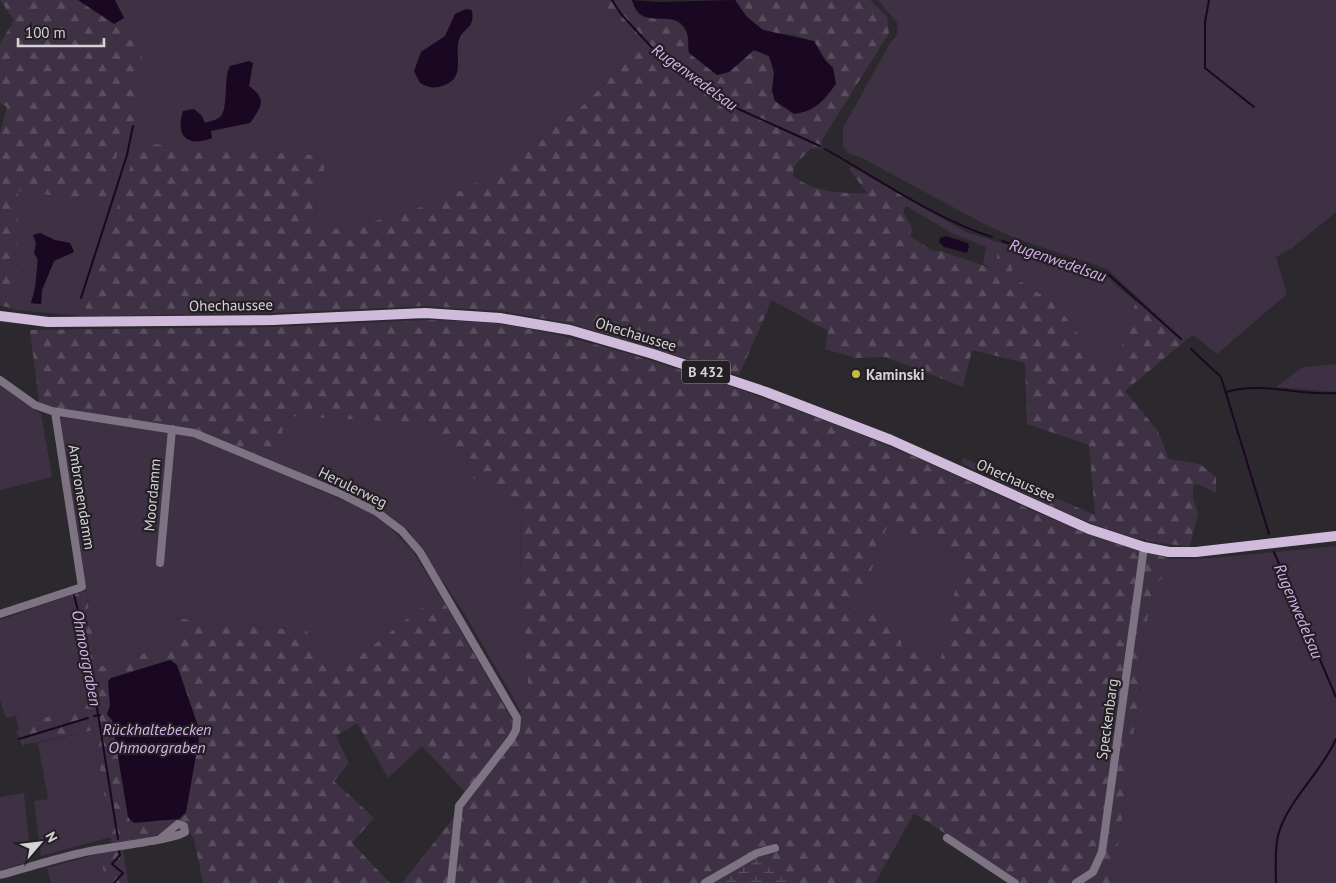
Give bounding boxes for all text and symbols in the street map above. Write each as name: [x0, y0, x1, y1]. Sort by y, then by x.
scale bar: [18, 15, 104, 47]
text: 100 m: [25, 23, 66, 42]
water label: Rugenwedelsau: [648, 39, 742, 115]
water label: Rugenwedelsau: [1007, 234, 1109, 286]
street label: Ohechaussee: [189, 295, 273, 315]
street label: Ohechaussee: [593, 313, 679, 355]
road number: B 432: [682, 361, 730, 384]
place label: Kaminski: [866, 365, 924, 384]
marker: Kaminski: [850, 368, 862, 380]
street label: Ambronendamm: [64, 443, 100, 551]
street label: Ohechaussee: [974, 454, 1058, 506]
street label: Moordamm: [139, 458, 165, 532]
street label: Herulerweg: [315, 462, 391, 512]
water label: Rugenwedelsau: [1270, 560, 1328, 662]
water label: Ohmoorgraben: [68, 608, 106, 708]
street label: Speckenbarg: [1092, 677, 1122, 761]
water label: Rückhaltebecken Ohmoorgraben: [103, 719, 211, 757]
north arrow: [15, 818, 65, 868]
text: N: [41, 829, 62, 845]

